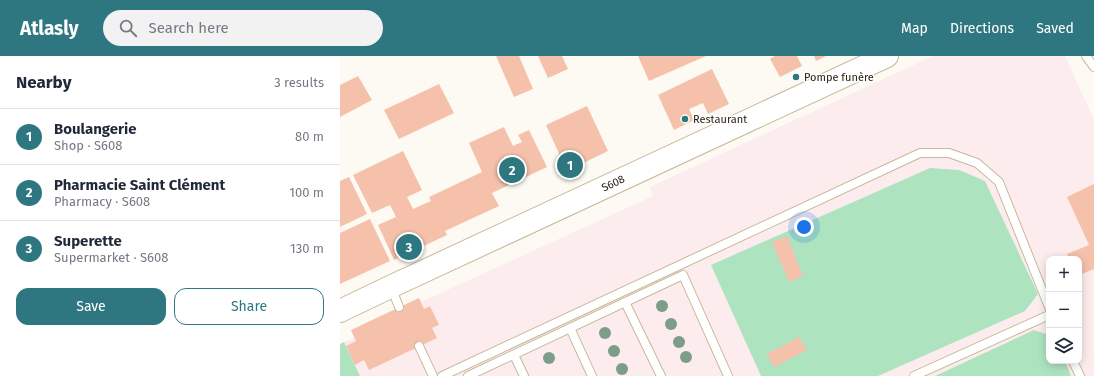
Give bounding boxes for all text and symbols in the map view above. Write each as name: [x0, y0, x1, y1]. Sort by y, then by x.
search box: [103, 10, 383, 46]
text: Atlasly: [20, 17, 79, 40]
icon: search: [117, 17, 139, 39]
text: Search here: [149, 19, 229, 37]
text: Map: [901, 20, 928, 37]
text: Directions: [950, 20, 1014, 37]
text: Saved: [1036, 20, 1074, 37]
place label: Pompe funère: [804, 71, 874, 84]
text: Nearby: [16, 72, 71, 93]
marker: Pompe funère: [791, 72, 801, 82]
text: 3 results: [274, 75, 324, 90]
place label: Restaurant: [693, 113, 747, 126]
marker: Restaurant: [680, 114, 690, 124]
text: Boulangerie: [54, 120, 137, 138]
text: 1: [26, 129, 32, 144]
text: 80 m: [295, 129, 324, 144]
text: Shop · S608: [54, 138, 122, 153]
pin: 1: [557, 150, 583, 180]
pin: 2: [499, 155, 525, 185]
street label: S608: [600, 172, 627, 194]
text: Pharmacie Saint Clément: [54, 176, 225, 194]
text: 2: [26, 185, 32, 200]
text: 100 m: [289, 185, 324, 200]
text: Pharmacy · S608: [54, 194, 150, 209]
your location: [794, 217, 814, 237]
text: Superette: [54, 232, 122, 250]
pin: 3: [396, 232, 422, 262]
text: 3: [26, 241, 32, 256]
text: 130 m: [290, 241, 324, 256]
text: Supermarket · S608: [54, 250, 168, 265]
map controls: [1046, 256, 1082, 364]
button: +: [1046, 256, 1082, 292]
button: Save: [16, 288, 166, 325]
button: Share: [174, 288, 324, 325]
button: −: [1046, 292, 1082, 328]
button: layers: [1046, 328, 1082, 364]

